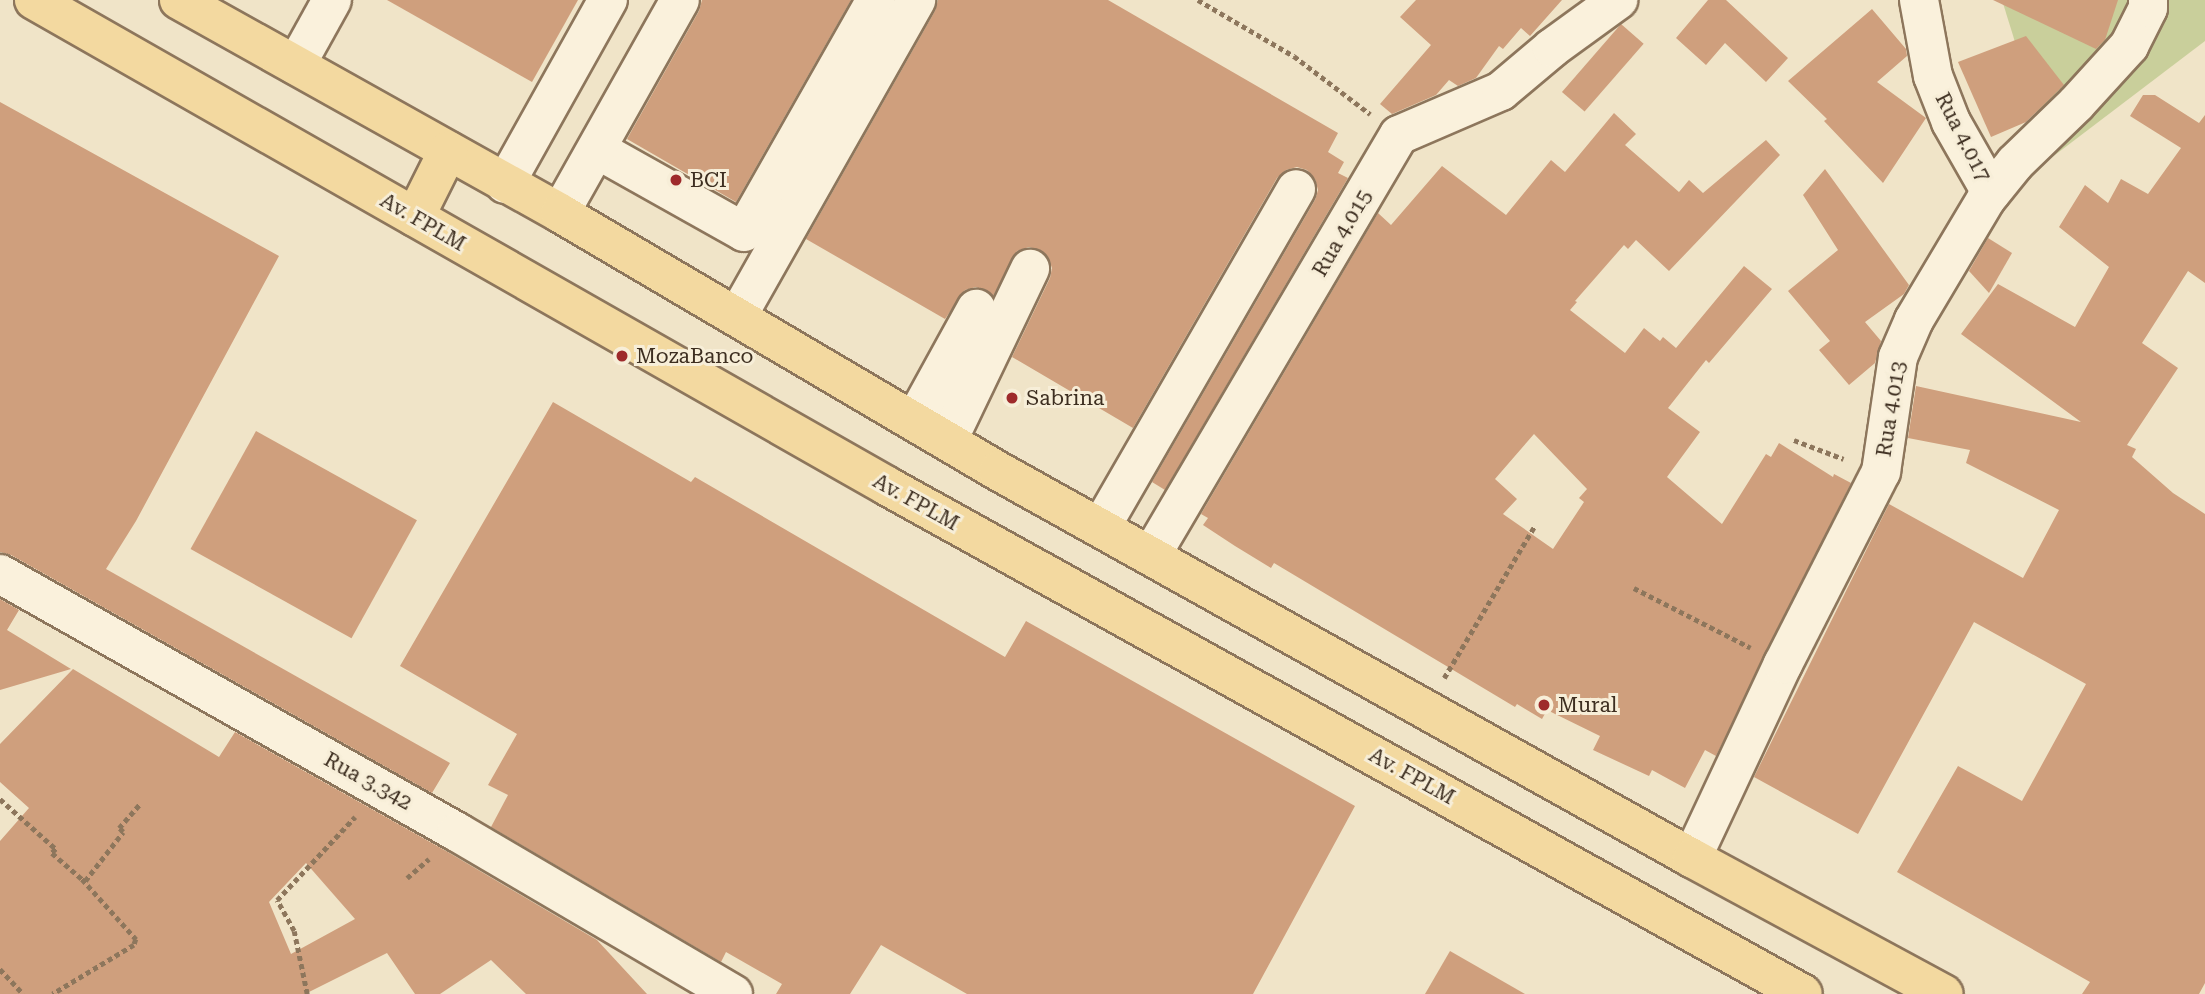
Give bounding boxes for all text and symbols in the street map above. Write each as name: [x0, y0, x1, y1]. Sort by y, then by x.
street label: Rua 4.017: [1930, 88, 1996, 186]
place label: BCI: [690, 167, 727, 193]
marker: BCI: [668, 172, 684, 188]
street label: Rua 4.015: [1307, 185, 1377, 281]
street label: Av. FPLM: [376, 188, 470, 256]
place label: MozaBanco: [636, 343, 753, 369]
marker: MozaBanco: [614, 348, 630, 364]
street label: Rua 4.013: [1871, 359, 1911, 459]
place label: Sabrina: [1026, 385, 1104, 411]
marker: Sabrina: [1004, 390, 1020, 406]
street label: Av. FPLM: [869, 468, 963, 536]
place label: Mural: [1558, 692, 1617, 718]
marker: Mural: [1536, 697, 1552, 713]
street label: Av. FPLM: [1365, 742, 1459, 810]
street label: Rua 3.342: [320, 747, 416, 815]

